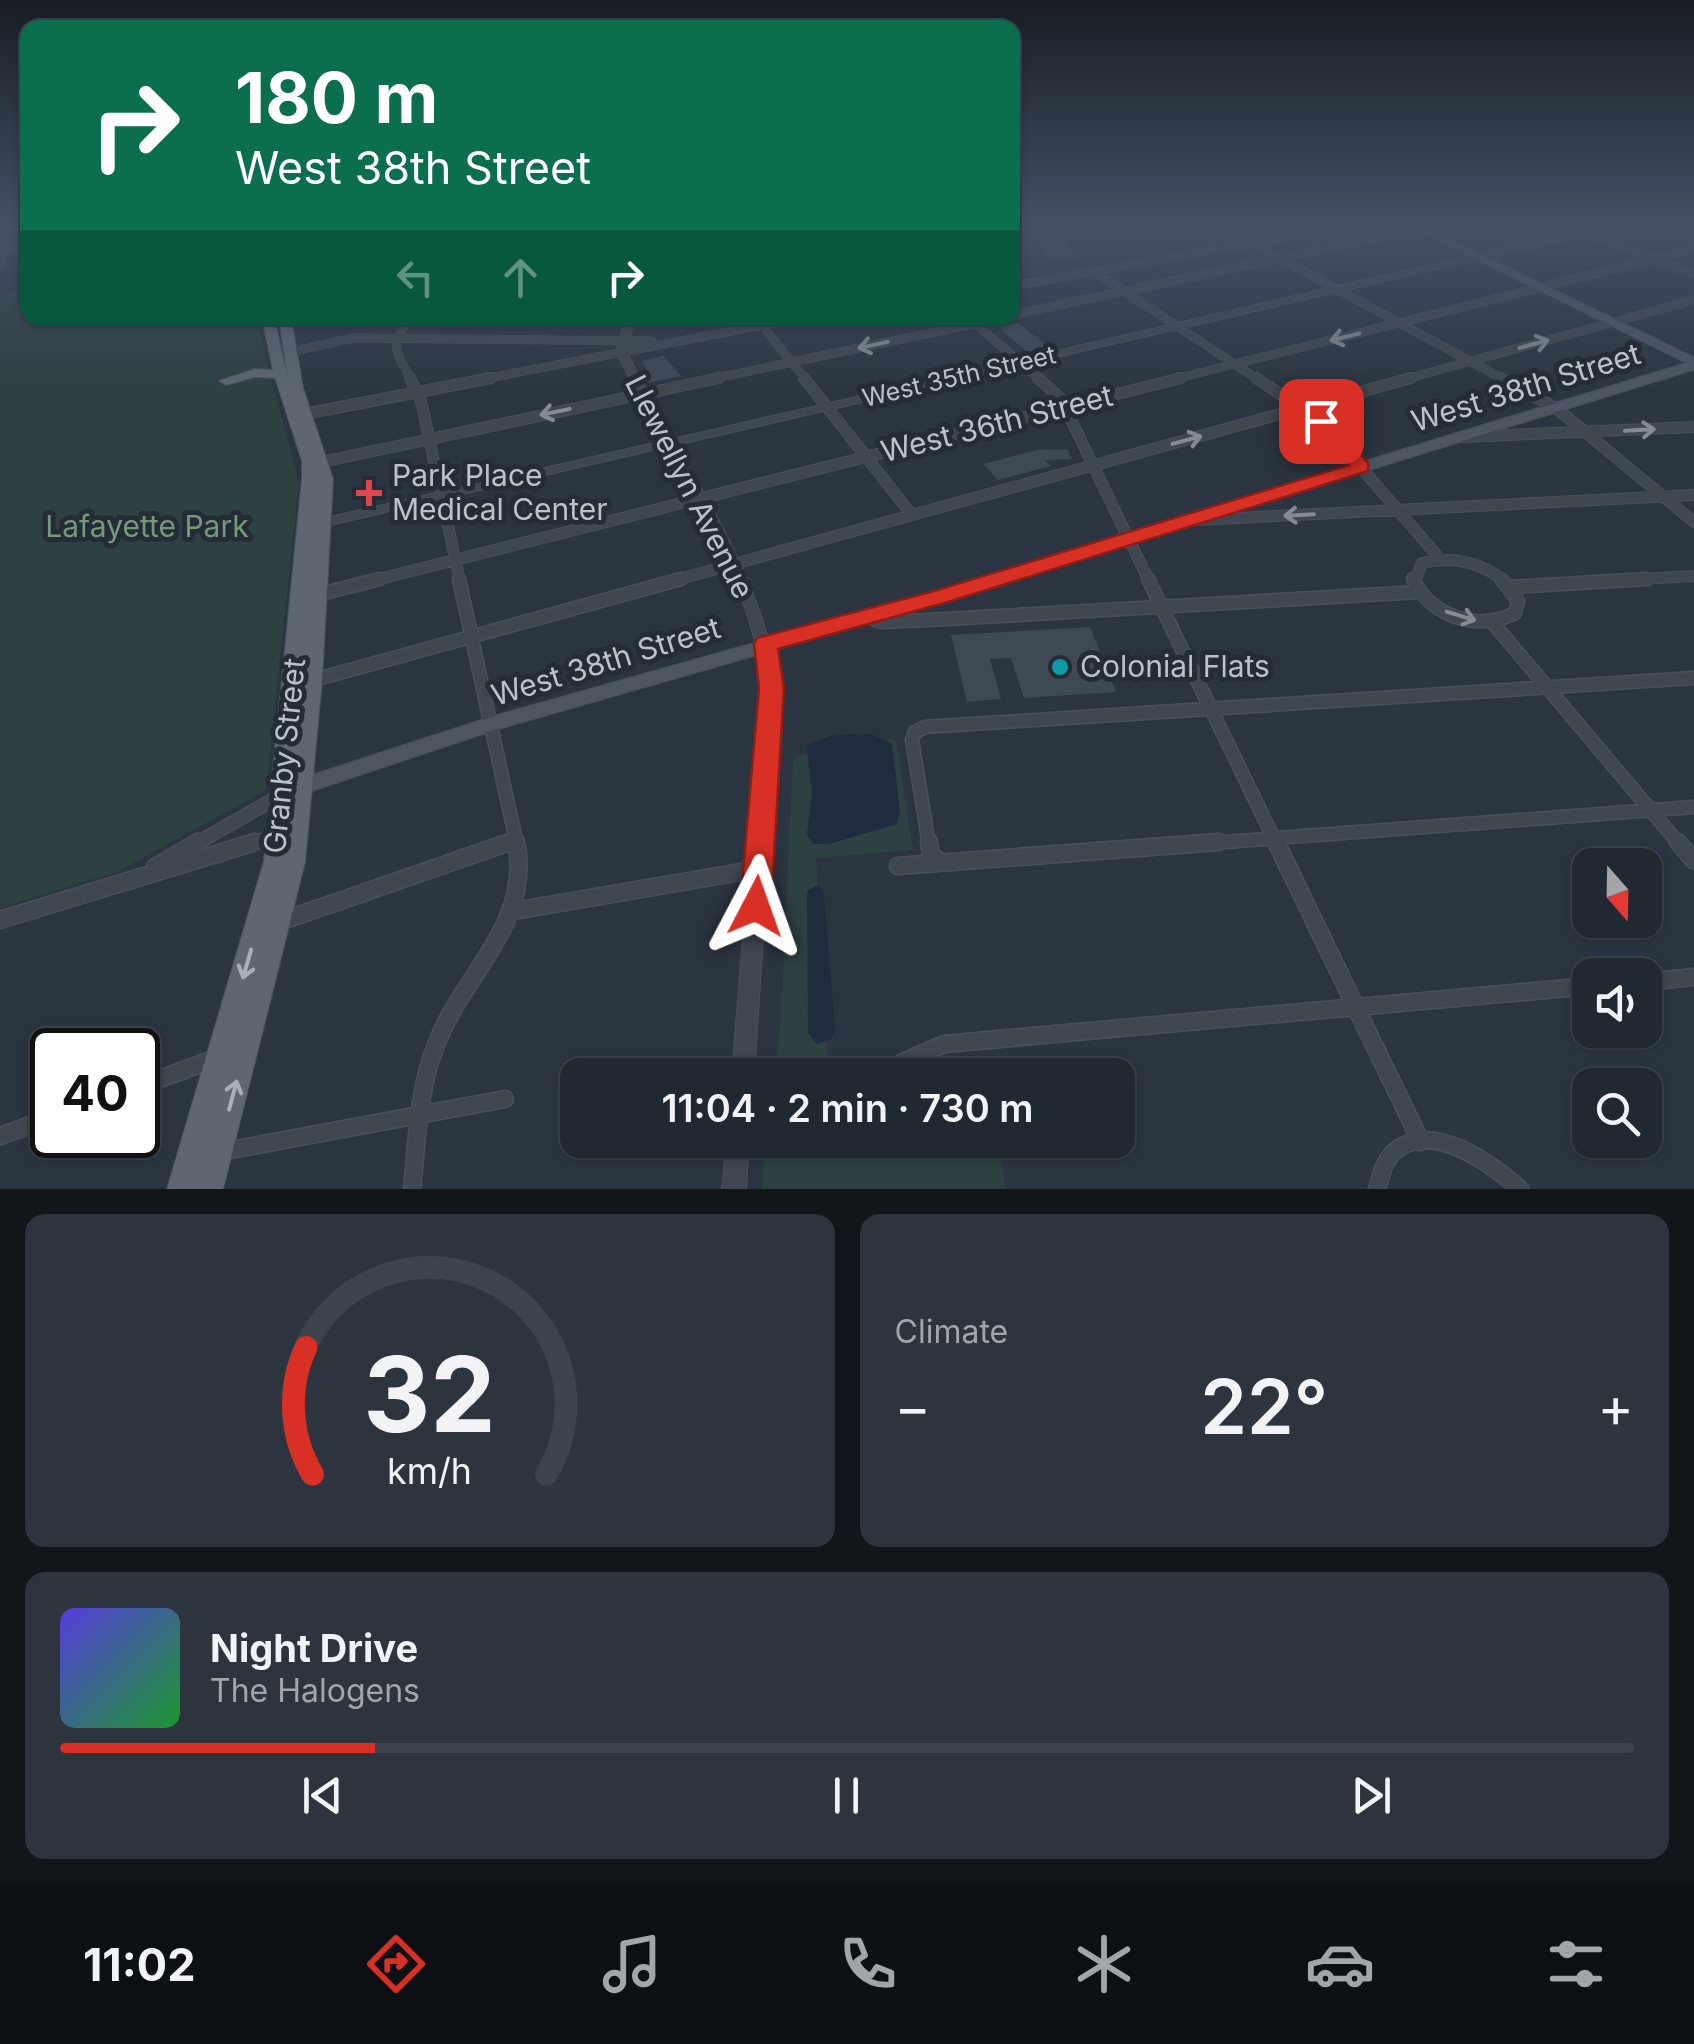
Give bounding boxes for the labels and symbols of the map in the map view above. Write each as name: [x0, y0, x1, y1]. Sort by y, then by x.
one-way arrow: [1330, 329, 1362, 347]
one-way arrow: [1518, 334, 1549, 353]
street label: West 38th Street: [1407, 335, 1645, 439]
one-way arrow: [858, 337, 890, 355]
street label: West 35th Street: [859, 339, 1059, 413]
street label: Llewellyn Avenue: [618, 369, 762, 604]
street label: West 36th Street: [877, 377, 1116, 469]
pin: [1279, 379, 1364, 464]
one-way arrow: [540, 404, 572, 422]
one-way arrow: [1623, 420, 1655, 439]
one-way arrow: [1171, 430, 1202, 448]
place label: Park Place Medical Center: [392, 457, 608, 527]
marker: Park Place Medical Center: [356, 480, 382, 506]
one-way arrow: [1284, 506, 1316, 525]
park label: Lafayette Park: [45, 508, 249, 544]
one-way arrow: [1444, 608, 1476, 626]
street label: West 38th Street: [487, 609, 725, 713]
place label: Colonial Flats: [1080, 648, 1270, 684]
street label: Granby Street: [256, 656, 312, 855]
marker: Colonial Flats: [1049, 656, 1071, 678]
north arrow: [1572, 848, 1662, 938]
position arrow: [704, 854, 808, 958]
one-way arrow: [236, 947, 255, 979]
speed limit sign: 40: [30, 1028, 160, 1158]
one-way arrow: [224, 1080, 243, 1111]

